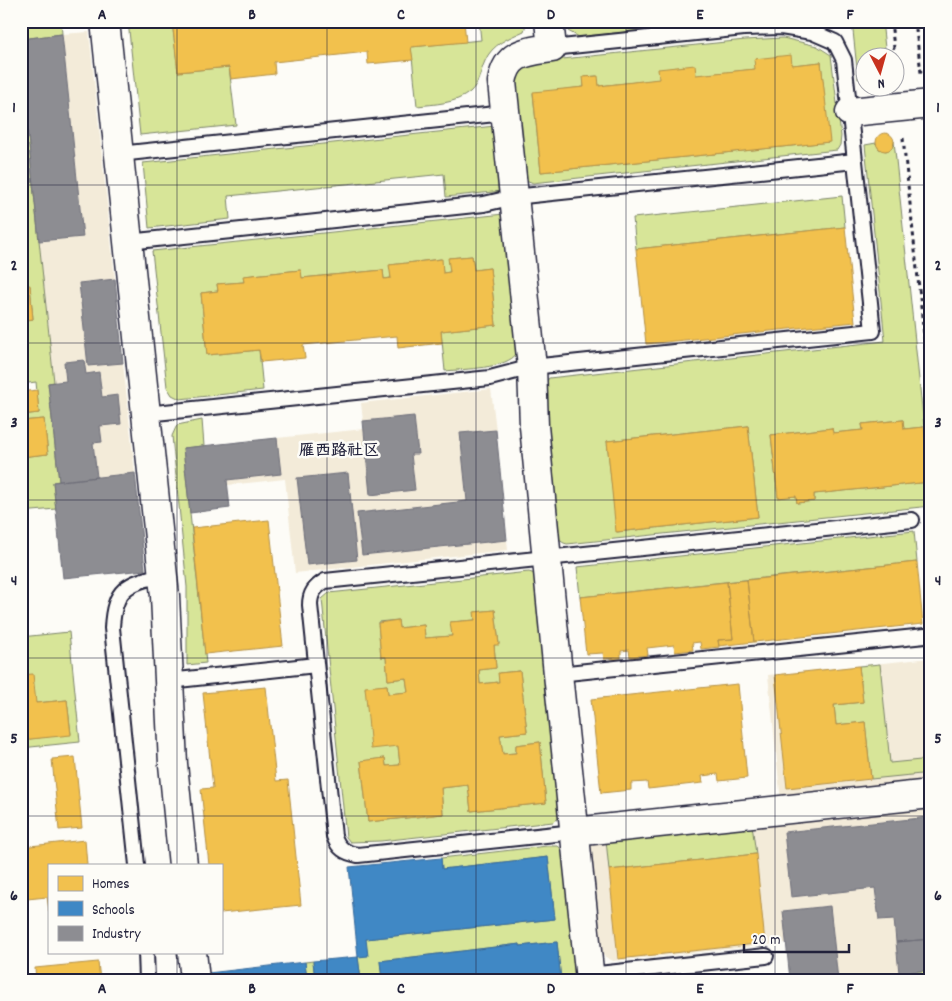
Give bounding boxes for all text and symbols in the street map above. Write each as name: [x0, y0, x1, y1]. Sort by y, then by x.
text: A: [98, 4, 107, 27]
text: B: [248, 4, 256, 27]
text: C: [397, 4, 405, 27]
text: D: [547, 4, 556, 27]
text: E: [696, 4, 704, 27]
text: F: [846, 4, 854, 27]
north arrow: [854, 48, 904, 98]
text: N: [877, 73, 886, 93]
text: 1: [12, 97, 16, 120]
text: 1: [936, 97, 940, 120]
text: 2: [11, 255, 18, 278]
text: 2: [935, 255, 942, 278]
text: 3: [10, 412, 18, 435]
text: 3: [934, 412, 942, 435]
district label: 雁西路社区: [299, 440, 379, 463]
text: 4: [11, 570, 17, 593]
text: 4: [935, 570, 941, 593]
text: 5: [10, 728, 18, 751]
text: 5: [934, 728, 942, 751]
legend: [48, 864, 222, 954]
text: Homes: [92, 874, 130, 896]
text: 6: [10, 885, 18, 908]
text: 6: [934, 885, 942, 908]
text: Schools: [92, 900, 135, 922]
scale bar: [744, 921, 850, 953]
text: Industry: [92, 924, 141, 946]
text: 20 m: [752, 930, 780, 952]
text: A: [98, 978, 107, 1001]
text: B: [248, 978, 256, 1001]
text: C: [397, 978, 405, 1001]
text: D: [547, 978, 556, 1001]
text: E: [696, 978, 704, 1001]
text: F: [846, 978, 854, 1001]

